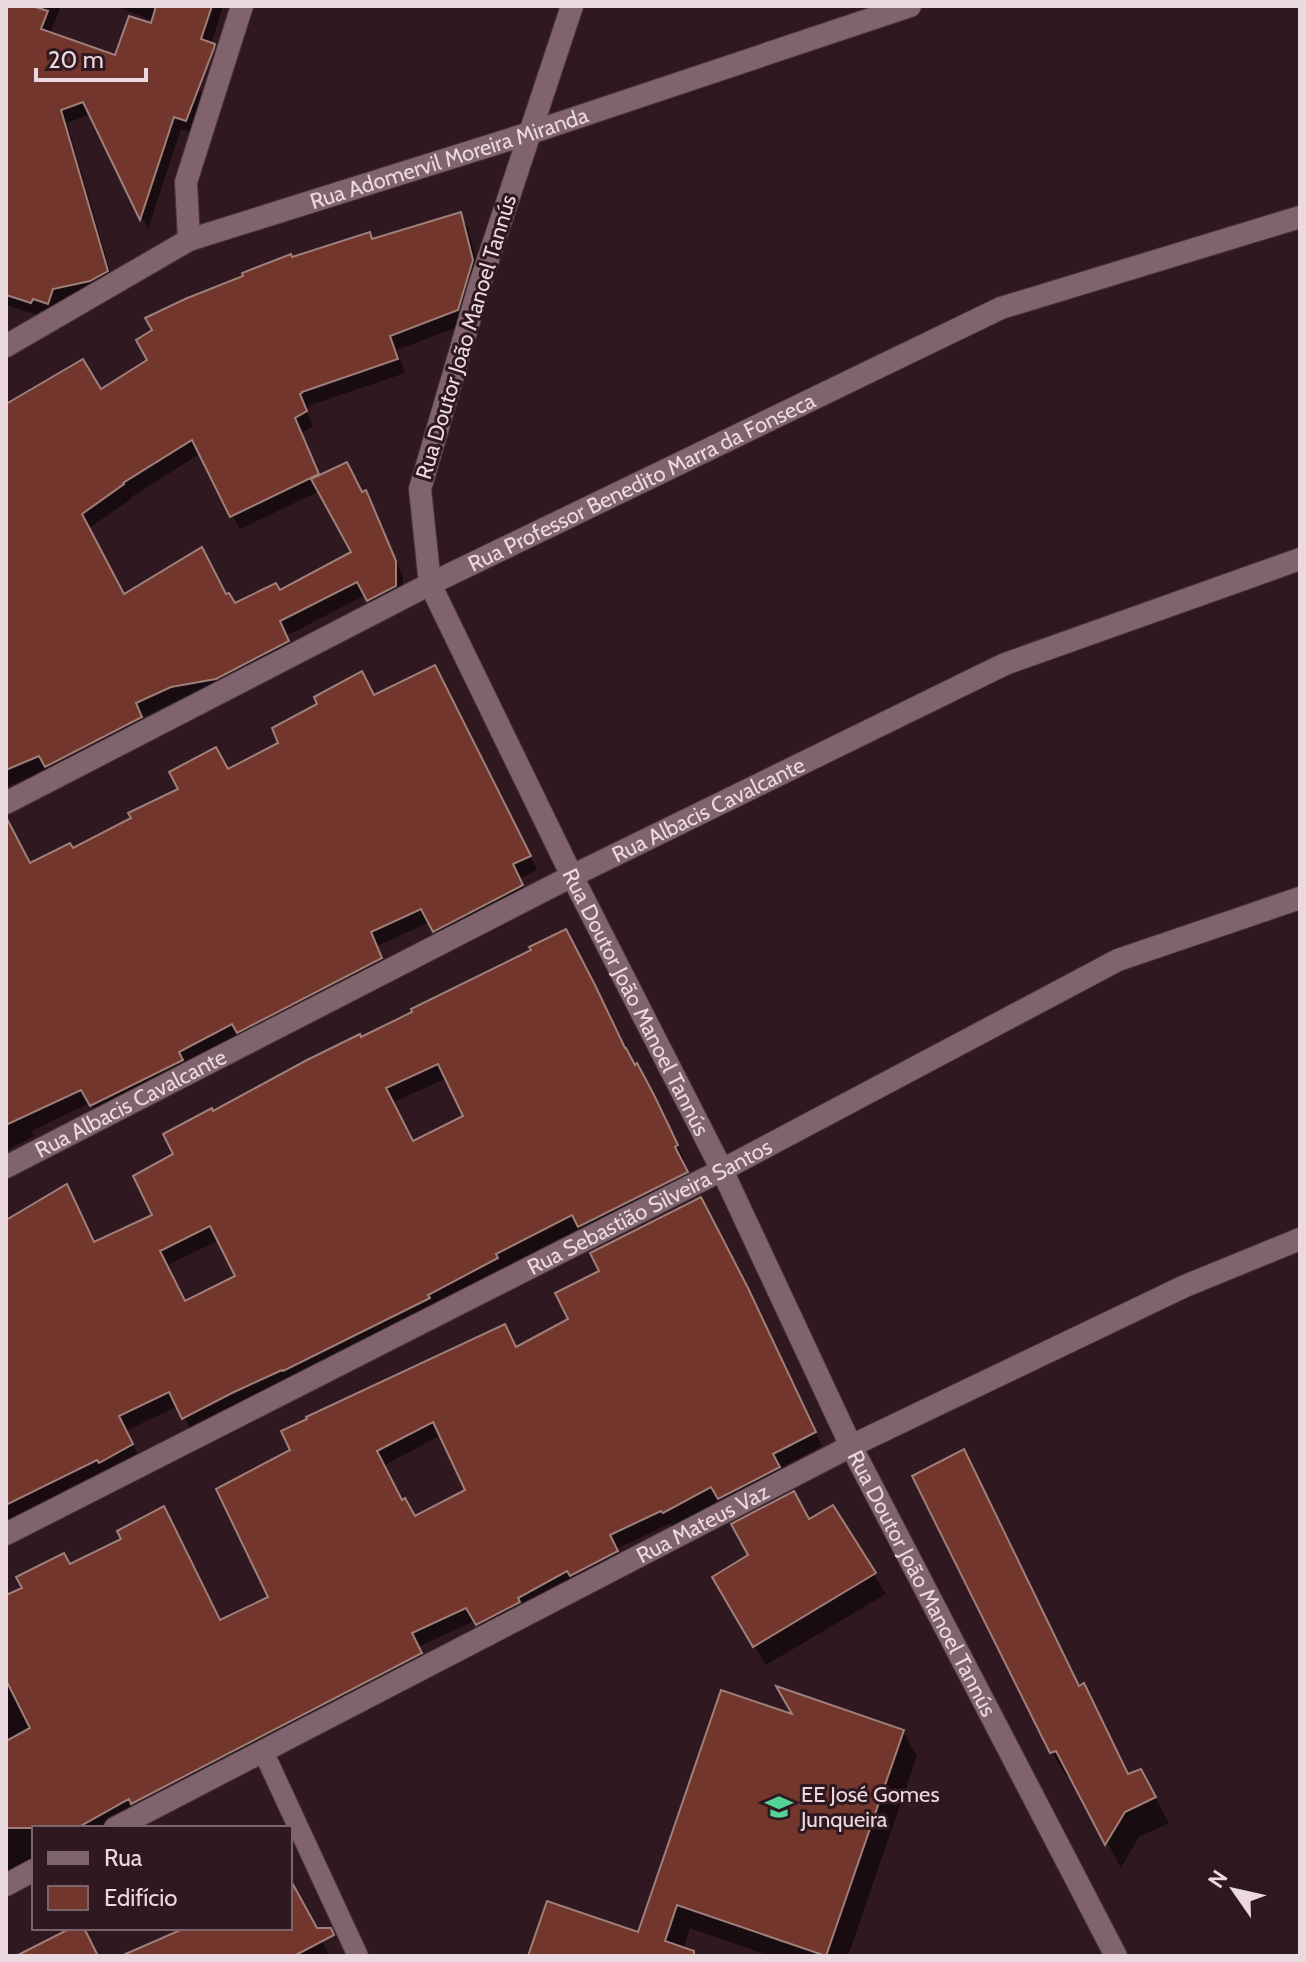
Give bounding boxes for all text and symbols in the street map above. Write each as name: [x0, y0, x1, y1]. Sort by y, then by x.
scale bar: [36, 32, 146, 82]
text: 20 m: [48, 45, 104, 74]
street label: Rua Adomervil Moreira Miranda: [306, 101, 592, 215]
street label: Rua Doutor João Manoel Tannús: [410, 191, 522, 483]
street label: Rua Professor Benedito Marra da Fonseca: [463, 386, 820, 577]
street label: Rua Albacis Cavalcante: [607, 751, 809, 868]
street label: Rua Doutor João Manoel Tannús: [557, 864, 716, 1140]
street label: Rua Albacis Cavalcante: [30, 1043, 231, 1163]
street label: Rua Sebastião Silveira Santos: [523, 1133, 776, 1280]
street label: Rua Doutor João Manoel Tannús: [842, 1446, 1003, 1721]
street label: Rua Mateus Vaz: [632, 1477, 774, 1569]
place label: EE José Gomes Junqueira: [800, 1781, 940, 1833]
school or university icon: EE José Gomes Junqueira: [764, 1792, 794, 1822]
legend: [32, 1826, 292, 1930]
text: Rua: [104, 1843, 143, 1872]
north arrow: [1194, 1850, 1274, 1930]
text: N: [1202, 1865, 1233, 1893]
text: Edifício: [104, 1883, 178, 1912]

